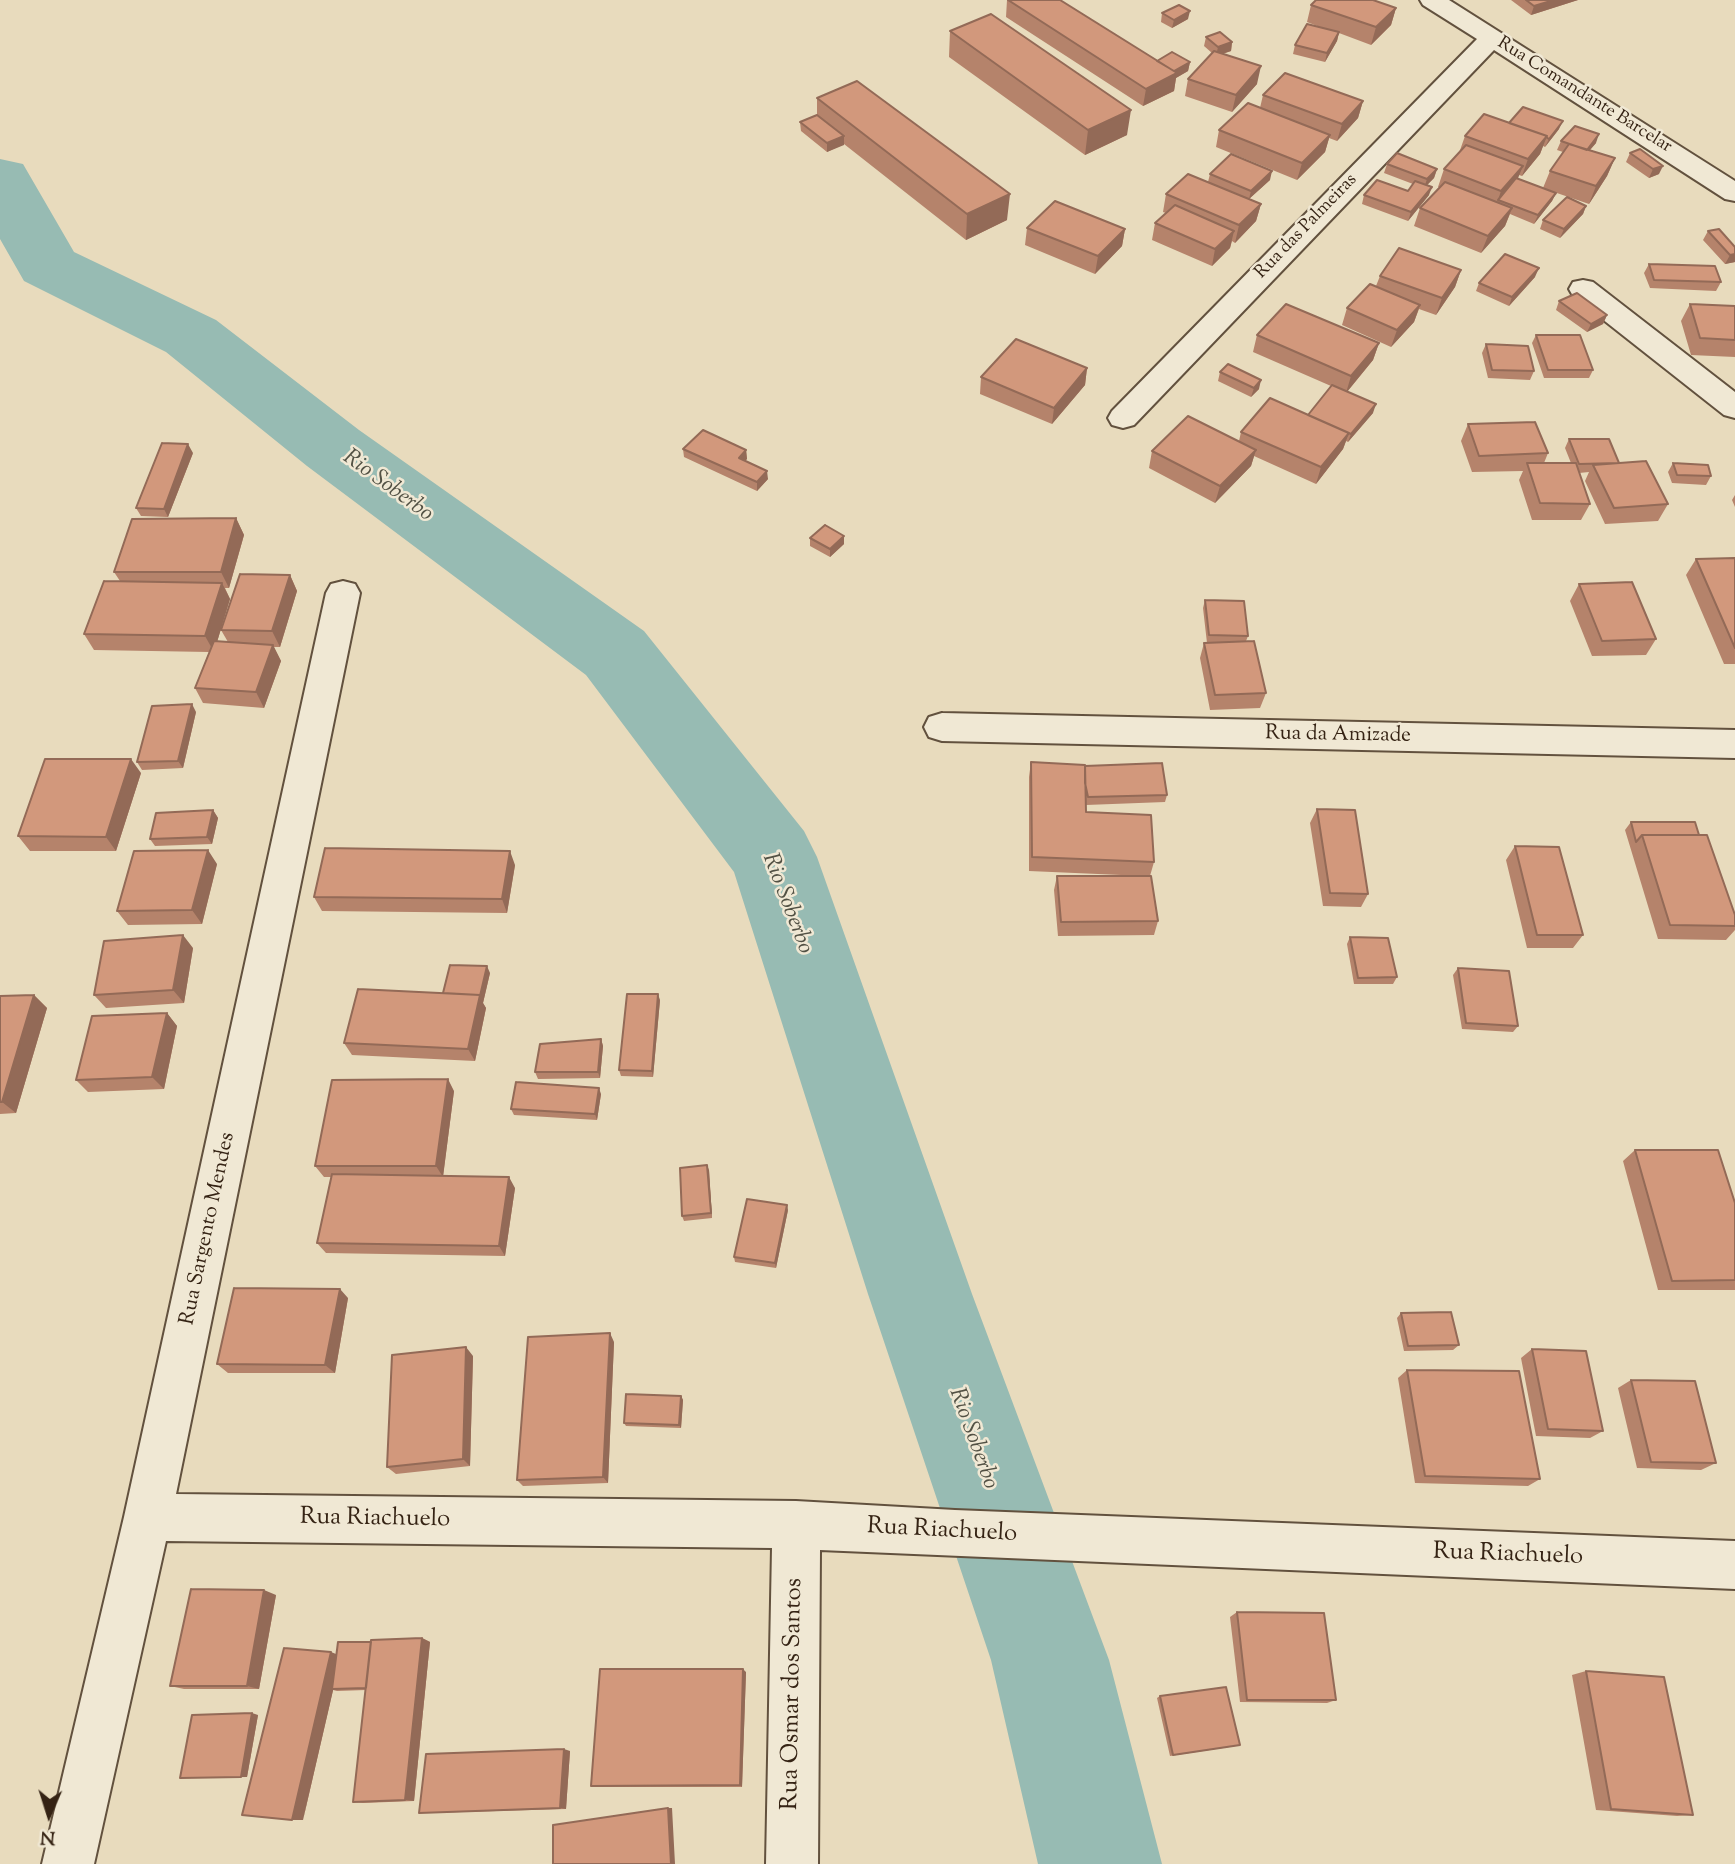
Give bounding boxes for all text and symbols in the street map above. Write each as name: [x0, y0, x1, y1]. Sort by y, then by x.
street label: Rua Comandante Barcelar: [1493, 33, 1675, 159]
street label: Rua das Palmeiras: [1251, 170, 1363, 284]
water label: Rio Soberbo: [336, 445, 438, 529]
street label: Rua da Amizade: [1265, 722, 1411, 750]
water label: Rio Soberbo: [754, 850, 818, 958]
street label: Rua Sargento Mendes: [176, 1130, 242, 1328]
water label: Rio Soberbo: [941, 1385, 1003, 1493]
street label: Rua Riachuelo: [300, 1504, 450, 1536]
street label: Rua Riachuelo: [866, 1514, 1018, 1550]
street label: Rua Riachuelo: [1432, 1539, 1584, 1573]
street label: Rua Osmar dos Santos: [778, 1578, 810, 1810]
north arrow: [14, 1780, 84, 1850]
text: N: [40, 1823, 56, 1850]

